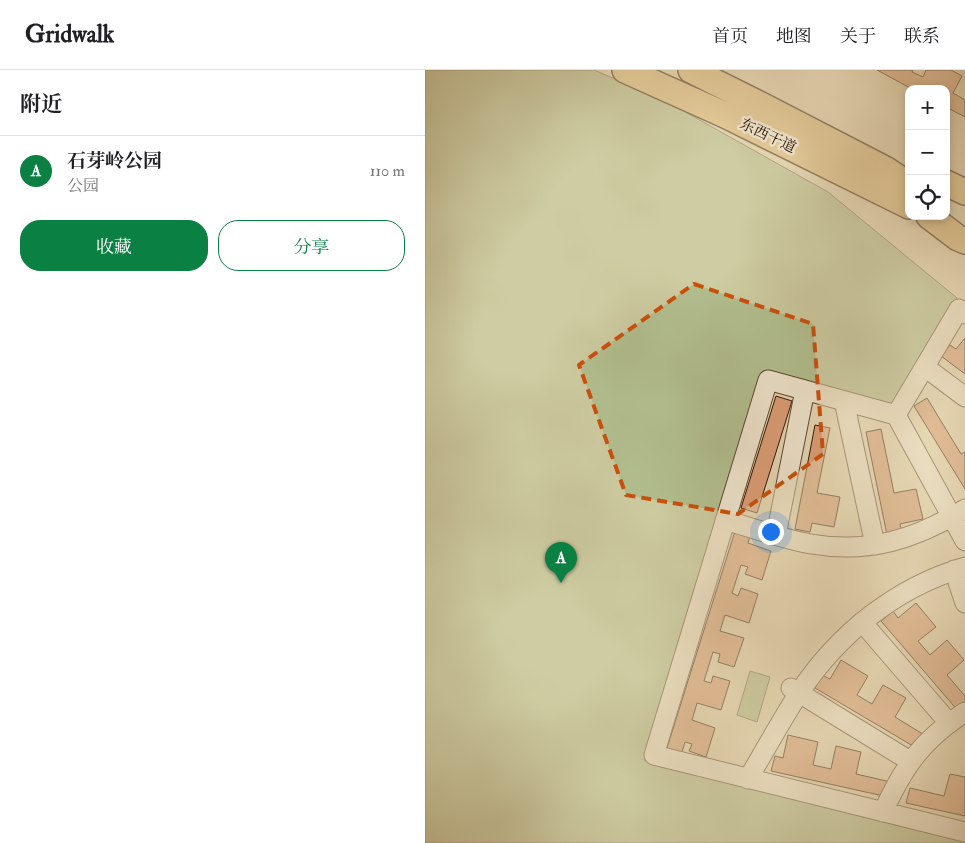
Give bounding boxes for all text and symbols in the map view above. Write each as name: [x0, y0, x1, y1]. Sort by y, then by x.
text: Gridwalk: [25, 19, 114, 50]
text: 首页: [712, 25, 748, 48]
text: 地图: [776, 25, 812, 48]
text: 关于: [840, 25, 876, 48]
text: 联系: [904, 25, 940, 48]
map controls: [905, 85, 950, 220]
button: +: [905, 85, 950, 130]
text: 附近: [20, 91, 62, 118]
street label: 东西干道: [737, 114, 799, 158]
button: −: [905, 130, 950, 175]
text: 石芽岭公园: [67, 149, 162, 173]
text: A: [31, 161, 41, 181]
text: 110 m: [370, 161, 405, 181]
button: locate: [905, 175, 950, 220]
text: 公园: [67, 176, 99, 196]
button: 收藏: [20, 220, 208, 271]
button: 分享: [218, 220, 405, 271]
your location: [758, 519, 784, 545]
pin: A: [545, 542, 577, 583]

